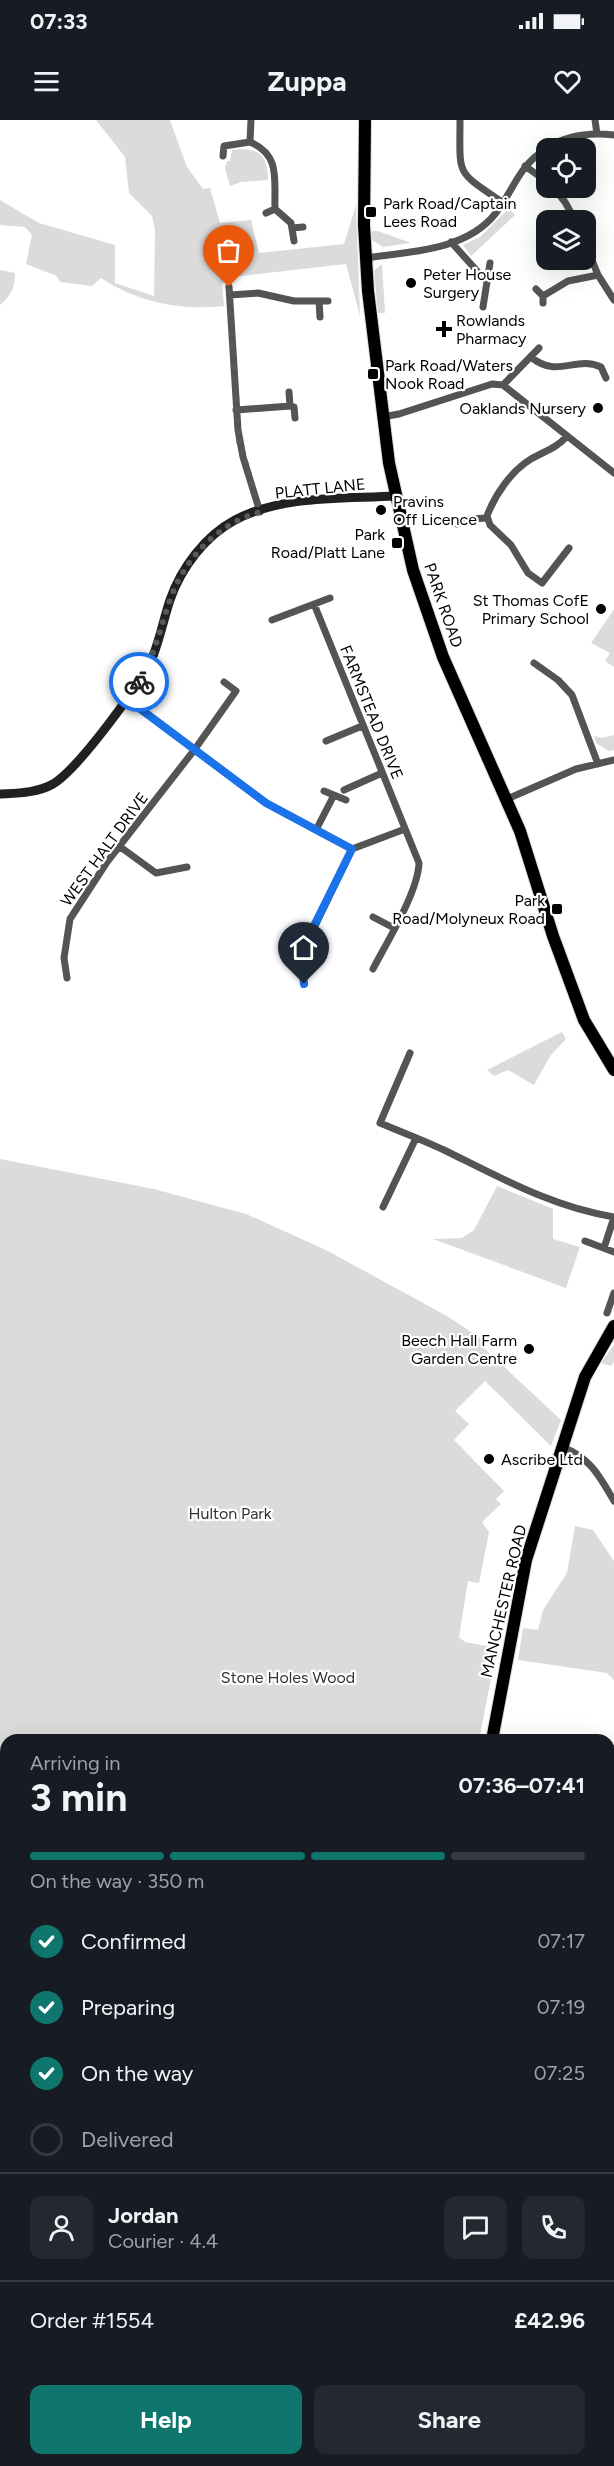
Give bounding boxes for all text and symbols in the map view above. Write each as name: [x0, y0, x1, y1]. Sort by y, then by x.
text: 07:33: [30, 8, 88, 35]
icon: menu: [30, 65, 63, 98]
text: Zuppa: [267, 65, 347, 98]
icon: heart: [551, 65, 584, 98]
map controls: [536, 138, 596, 270]
button: locate: [536, 138, 596, 198]
place label: Park Road/Captain Lees Road: [383, 194, 516, 231]
marker: Park Road/Captain Lees Road: [364, 205, 378, 219]
button: layers: [536, 210, 596, 270]
pin: [203, 225, 254, 287]
icon: bag: [212, 234, 245, 267]
place label: Peter House Surgery: [423, 265, 512, 302]
marker: Peter House Surgery: [404, 276, 418, 290]
place label: Rowlands Pharmacy: [456, 311, 527, 348]
marker: Rowlands Pharmacy: [437, 322, 451, 336]
place label: Park Road/Waters Nook Road: [385, 356, 513, 393]
marker: Park Road/Waters Nook Road: [366, 367, 380, 381]
place label: Oaklands Nursery: [460, 399, 587, 418]
marker: Oaklands Nursery: [591, 401, 605, 415]
street label: PLATT LANE: [274, 474, 366, 503]
place label: Pravins Off Licence: [393, 492, 477, 529]
marker: Pravins Off Licence: [374, 503, 388, 517]
place label: Park Road/Platt Lane: [271, 525, 385, 562]
marker: Park Road/Platt Lane: [390, 536, 404, 550]
street label: PARK ROAD: [420, 560, 467, 650]
place label: St Thomas CofE Primary School: [473, 591, 589, 628]
marker: St Thomas CofE Primary School: [594, 602, 608, 616]
street label: FARMSTEAD DRIVE: [336, 642, 407, 782]
courier: [109, 652, 169, 712]
icon: bike: [123, 666, 156, 699]
street label: WEST HALT DRIVE: [57, 789, 152, 910]
place label: Park Road/Molyneux Road: [392, 891, 545, 928]
marker: Park Road/Molyneux Road: [550, 902, 564, 916]
pin: [278, 922, 329, 984]
icon: home: [287, 931, 320, 964]
place label: Beech Hall Farm Garden Centre: [401, 1331, 517, 1368]
marker: Beech Hall Farm Garden Centre: [522, 1342, 536, 1356]
place label: Ascribe Ltd: [501, 1450, 583, 1469]
marker: Ascribe Ltd: [482, 1452, 496, 1466]
park label: Hulton Park: [188, 1504, 272, 1523]
street label: MANCHESTER ROAD: [477, 1523, 530, 1679]
park label: Stone Holes Wood: [221, 1668, 355, 1687]
text: Arriving in: [30, 1751, 120, 1775]
text: 07:36–07:41: [458, 1772, 585, 1799]
text: 3 min: [30, 1774, 127, 1821]
text: On the way · 350 m: [30, 1869, 204, 1893]
icon: check: [30, 1925, 63, 1958]
text: Confirmed: [81, 1928, 186, 1955]
text: 07:17: [537, 1929, 585, 1953]
icon: check: [30, 1991, 63, 2024]
text: Preparing: [81, 1994, 175, 2021]
text: 07:19: [537, 1995, 585, 2019]
icon: check: [30, 2057, 63, 2090]
text: On the way: [81, 2060, 193, 2087]
text: 07:25: [534, 2061, 585, 2085]
text: Delivered: [81, 2126, 174, 2153]
button: person: [30, 2196, 93, 2259]
button: chat: [444, 2196, 507, 2259]
button: phone: [522, 2196, 585, 2259]
text: Jordan: [108, 2202, 179, 2229]
text: Courier · 4.4: [108, 2229, 218, 2253]
text: Order #1554: [30, 2307, 154, 2334]
text: £42.96: [514, 2307, 585, 2334]
button: Help: [30, 2385, 302, 2454]
button: Share: [314, 2385, 585, 2454]

